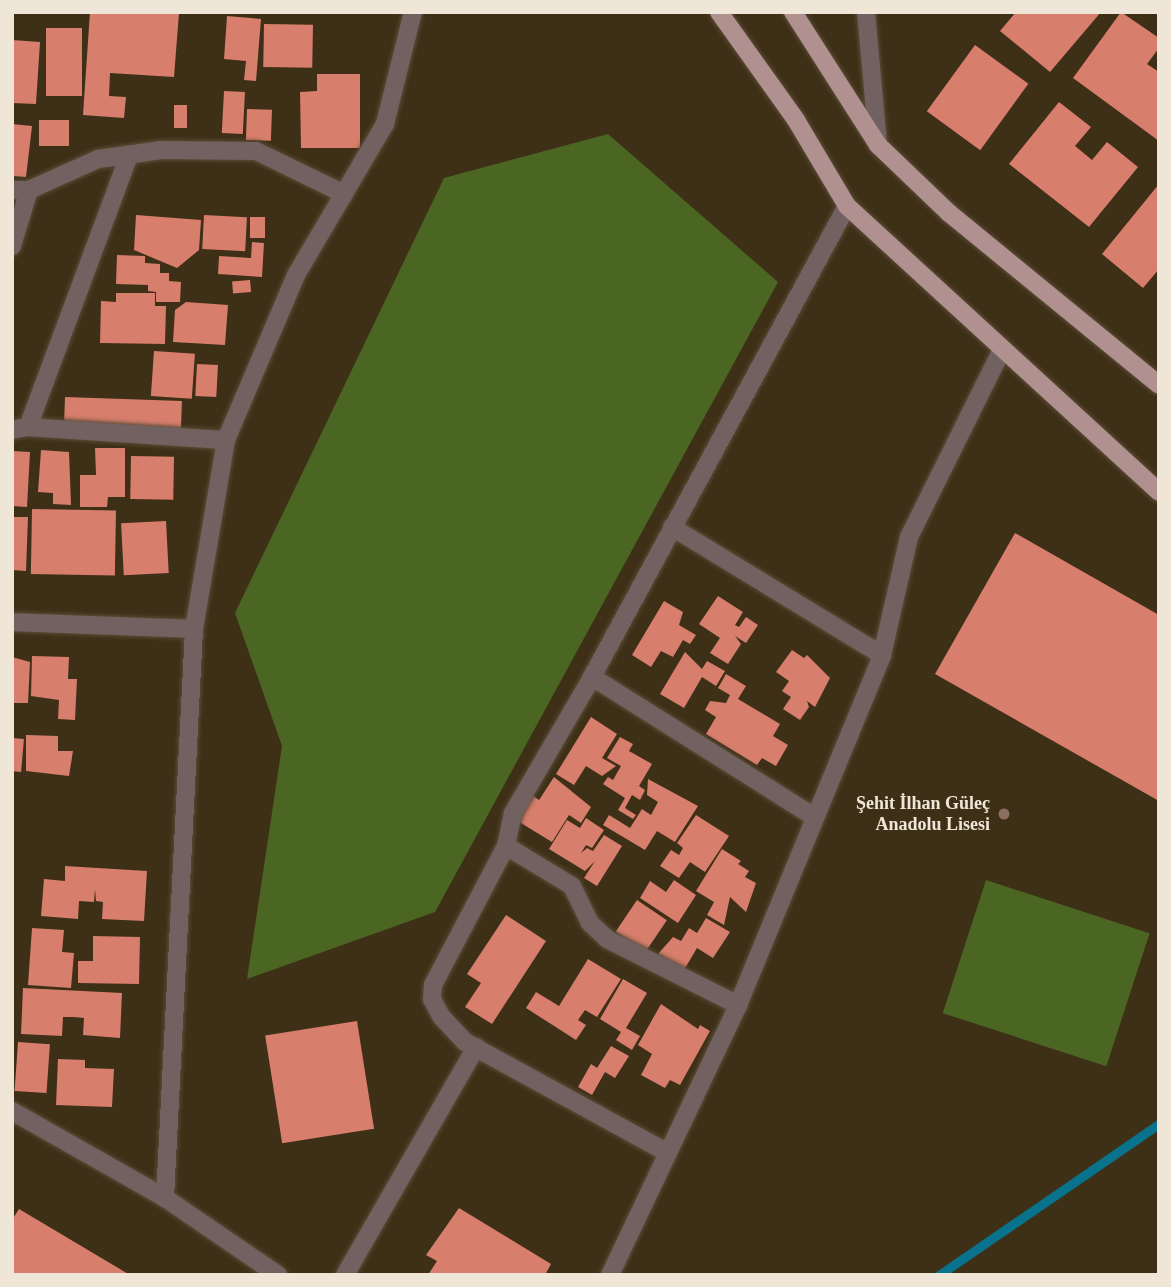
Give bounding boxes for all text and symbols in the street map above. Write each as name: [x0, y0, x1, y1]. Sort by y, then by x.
place label: Şehit İlhan Güleç Anadolu Lisesi: [856, 793, 990, 836]
marker: Şehit İlhan Güleç Anadolu Lisesi: [996, 806, 1012, 822]

